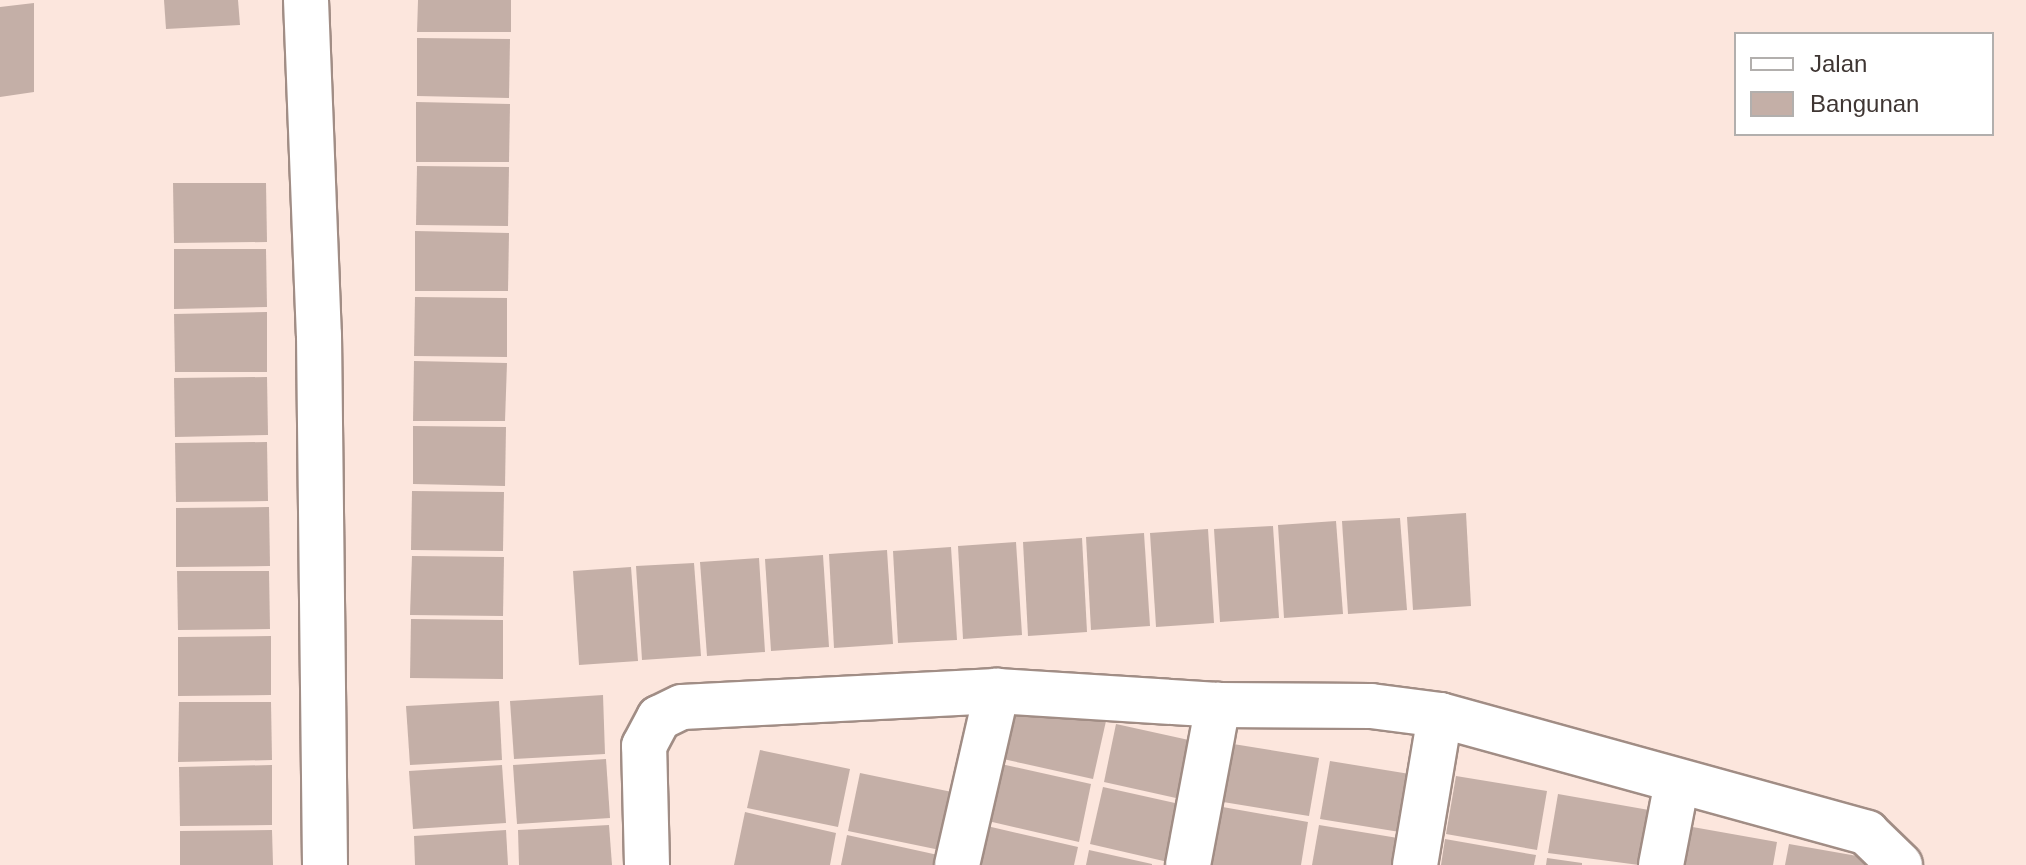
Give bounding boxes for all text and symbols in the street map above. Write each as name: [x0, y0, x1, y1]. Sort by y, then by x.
legend: [1734, 32, 1994, 136]
text: Jalan: [1810, 50, 1867, 77]
text: Bangunan: [1810, 90, 1919, 117]

